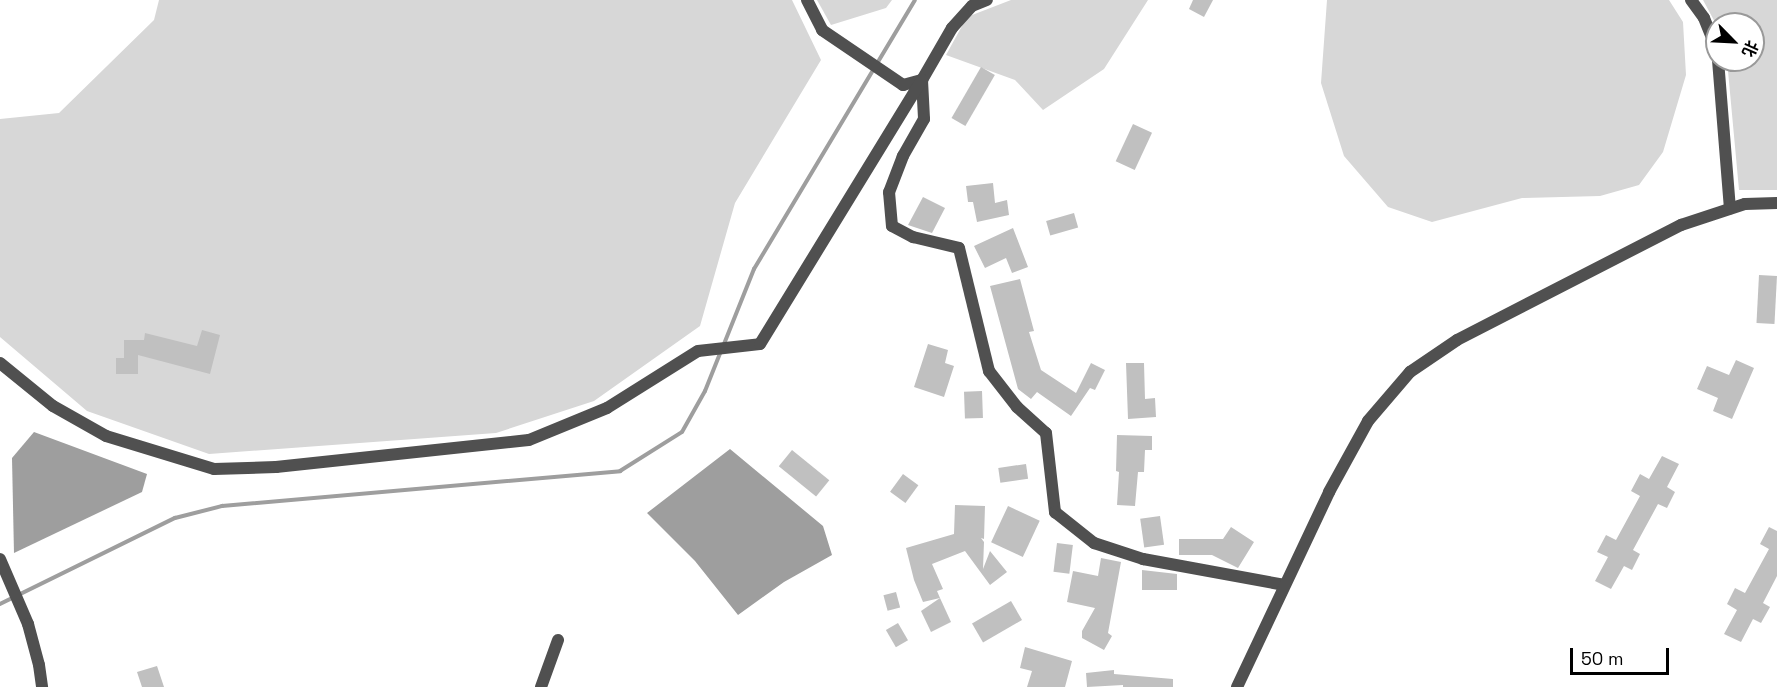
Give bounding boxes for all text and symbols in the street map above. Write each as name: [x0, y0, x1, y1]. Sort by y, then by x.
north arrow: [1705, 12, 1765, 72]
text: 北: [1737, 37, 1763, 60]
scale bar: [1573, 636, 1672, 674]
text: 50 m: [1581, 647, 1623, 670]

